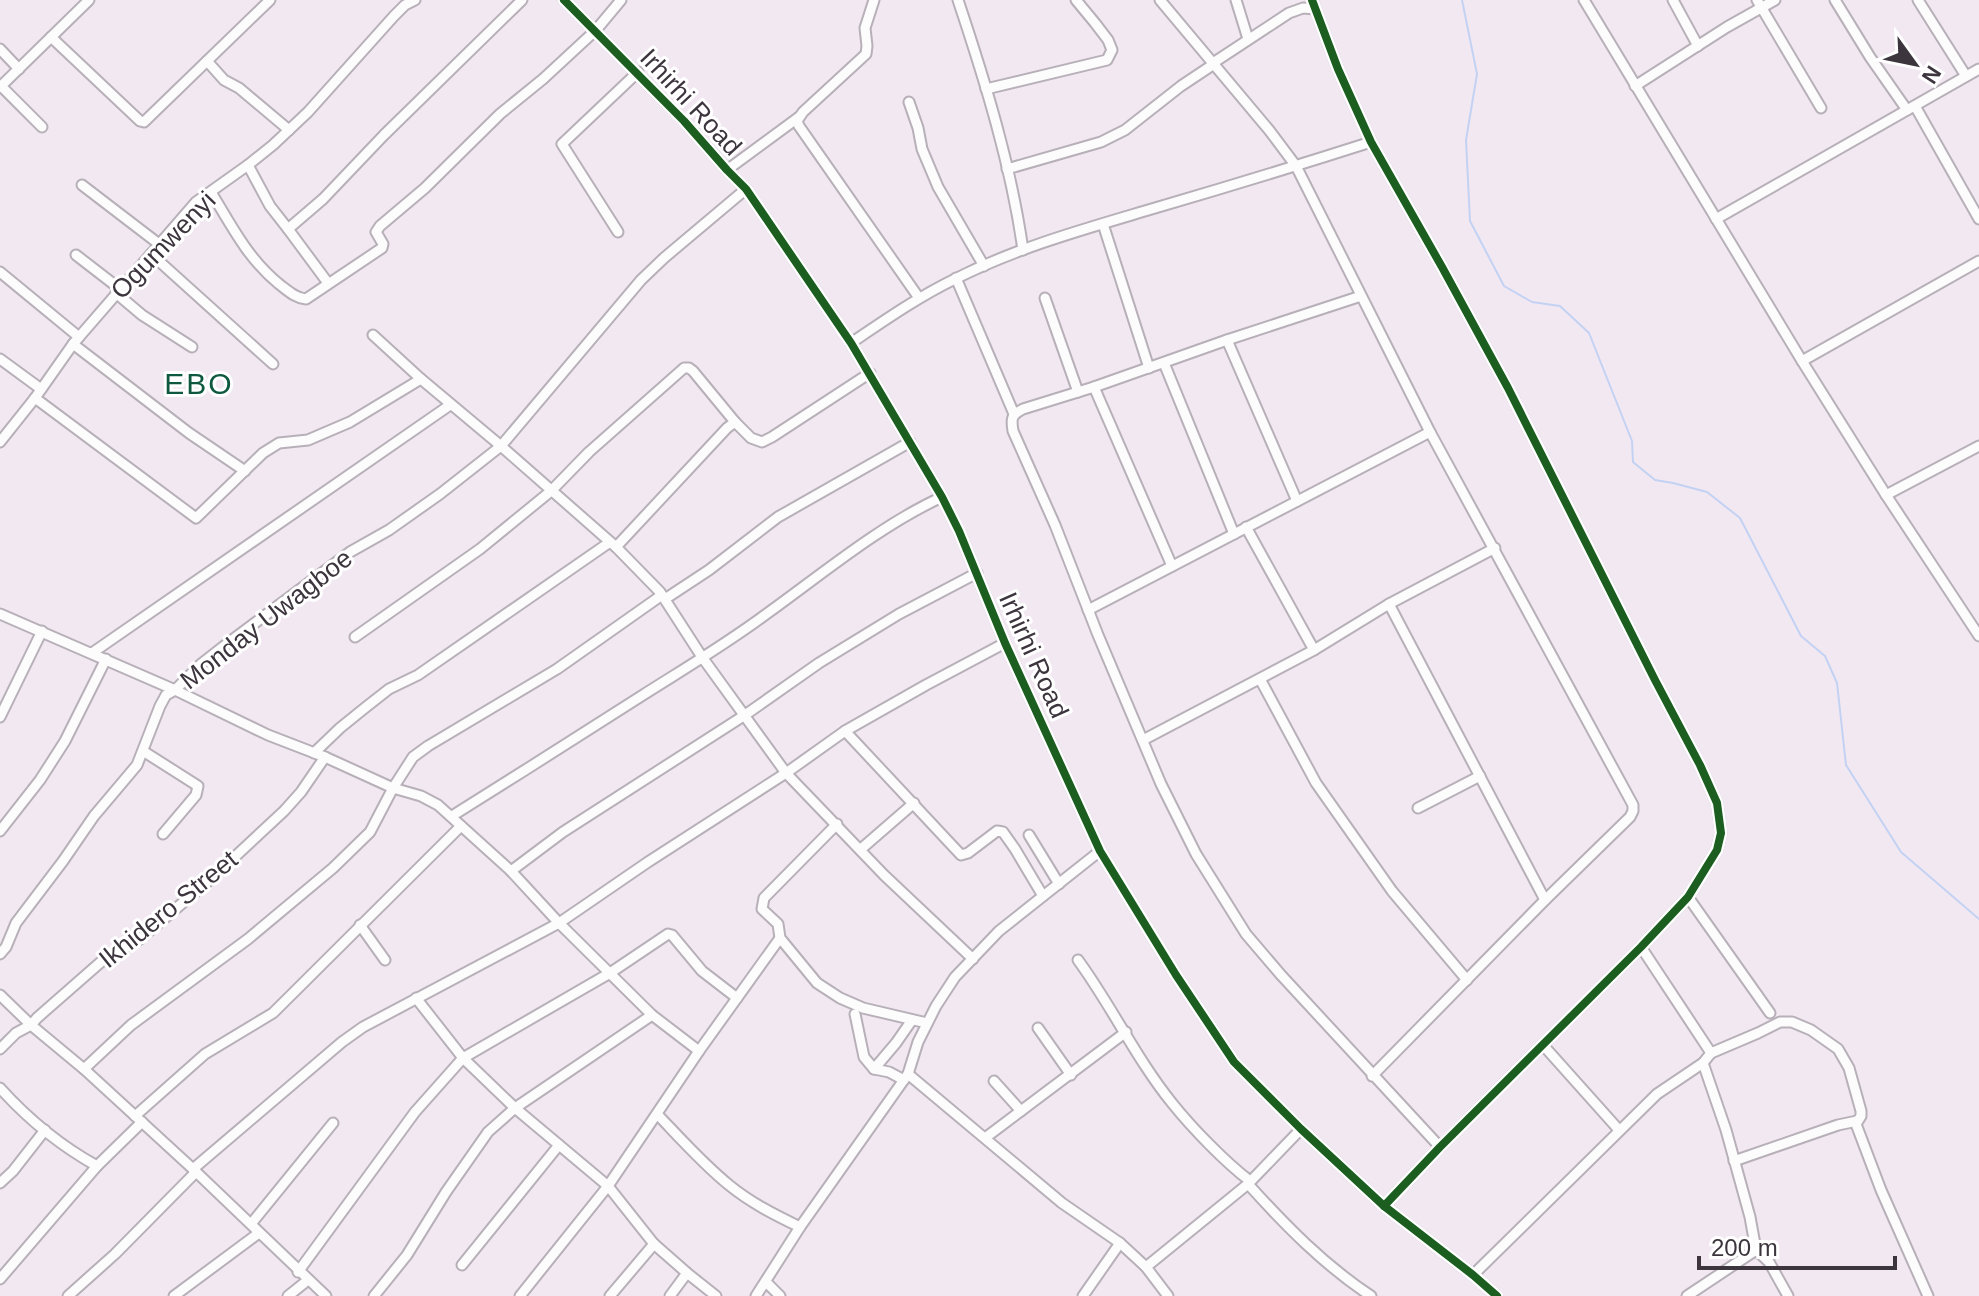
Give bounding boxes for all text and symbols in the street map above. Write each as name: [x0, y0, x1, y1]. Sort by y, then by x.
north arrow: [1875, 24, 1955, 104]
street label: Irhirhi Road: [634, 43, 748, 161]
text: N: [1917, 61, 1946, 88]
street label: Ogumwenyi: [105, 185, 221, 305]
district label: EBO: [164, 367, 234, 400]
street label: Monday Uwagboe: [174, 543, 358, 695]
street label: Irhirhi Road: [993, 588, 1075, 722]
street label: Ikhidero Street: [93, 844, 244, 974]
scale bar: [1699, 1220, 1895, 1270]
text: 200 m: [1711, 1234, 1778, 1261]

